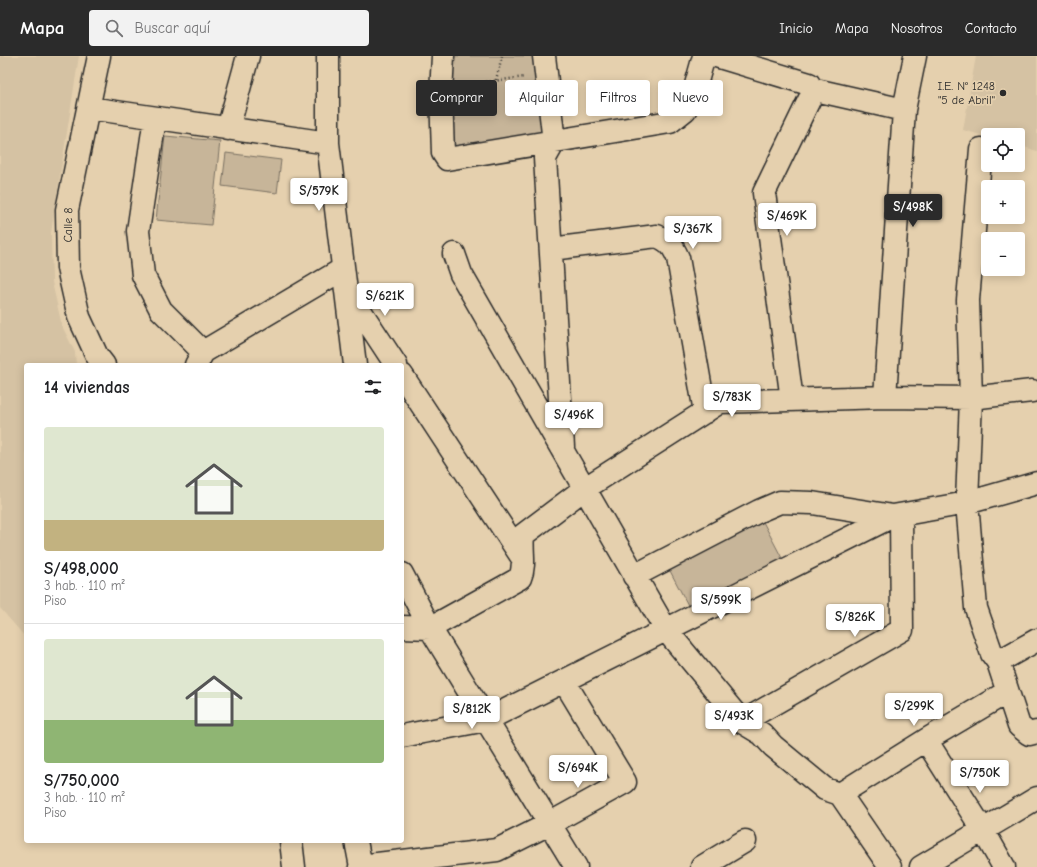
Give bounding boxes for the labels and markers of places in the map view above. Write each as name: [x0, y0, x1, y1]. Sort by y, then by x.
place label: I.E. N° 1248 "5 de Abril": [938, 79, 995, 107]
marker: I.E. N° 1248 "5 de Abril": [998, 88, 1008, 98]
pin: S/579K: [286, 178, 352, 212]
pin: S/498K: [880, 194, 946, 228]
pin: S/469K: [754, 203, 820, 237]
pin: S/367K: [660, 216, 726, 250]
pin: S/621K: [352, 283, 418, 317]
pin: S/783K: [699, 384, 765, 418]
pin: S/496K: [541, 402, 607, 436]
pin: S/599K: [688, 587, 754, 621]
pin: S/826K: [822, 604, 888, 638]
pin: S/299K: [881, 693, 947, 727]
pin: S/812K: [439, 696, 505, 730]
pin: S/493K: [701, 703, 767, 737]
pin: S/694K: [545, 755, 611, 789]
pin: S/750K: [947, 760, 1013, 794]

